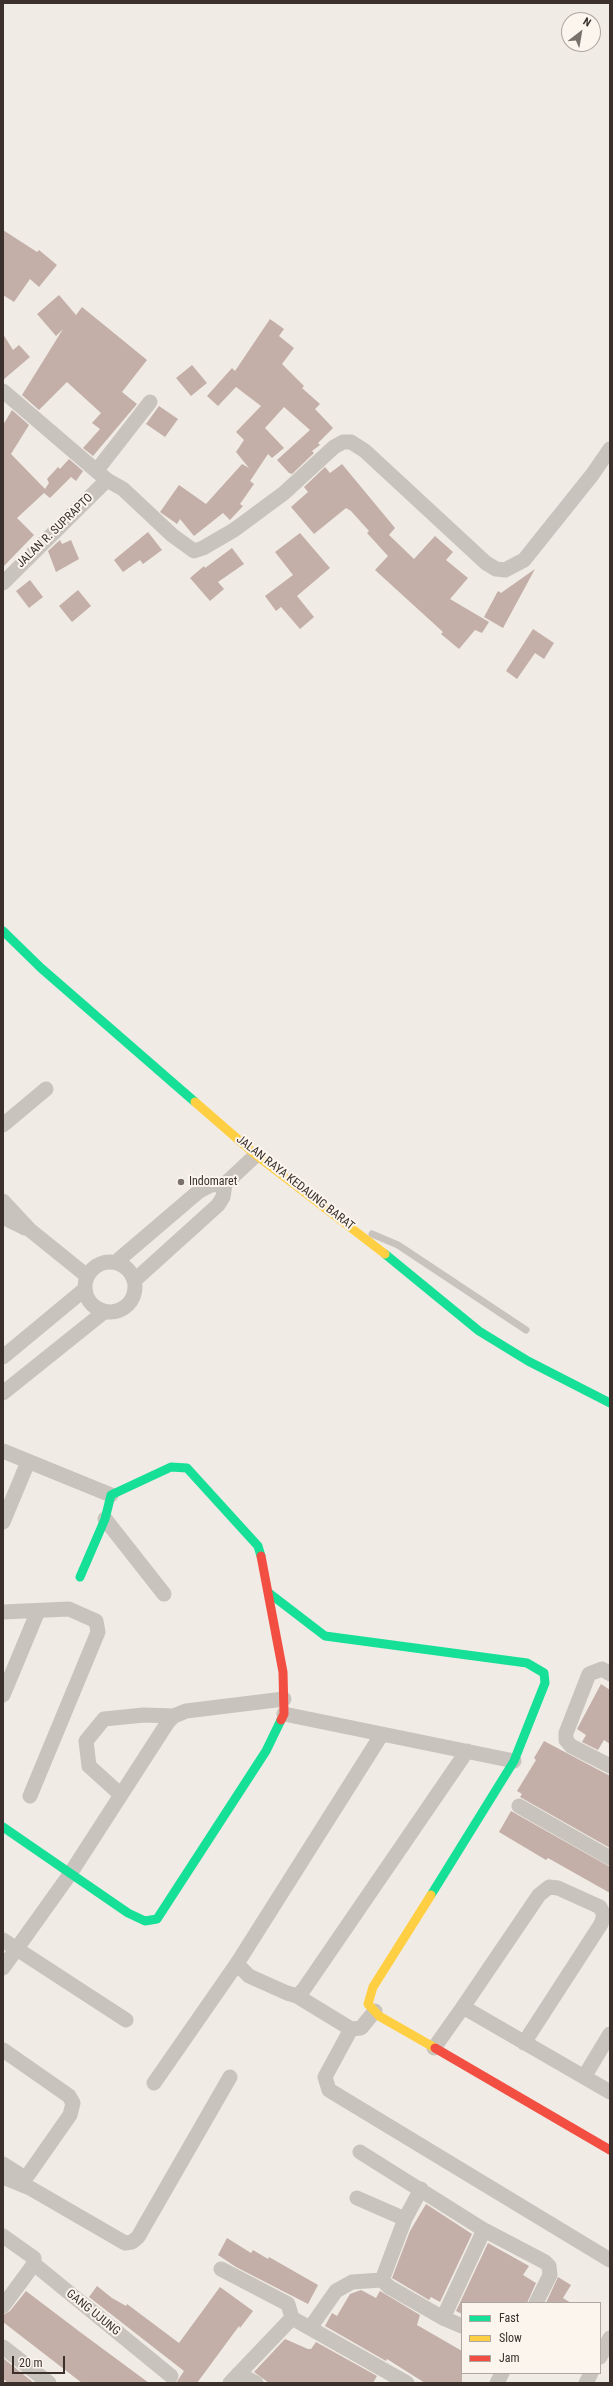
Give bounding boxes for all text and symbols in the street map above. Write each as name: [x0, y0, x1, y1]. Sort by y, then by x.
north arrow: [561, 12, 601, 52]
text: N: [581, 15, 593, 29]
street label: JALAN R. SUPRAPTO: [14, 491, 96, 571]
street label: JALAN RAYA KEDAUNG BARAT: [233, 1132, 357, 1234]
place label: Indomaret: [189, 1175, 237, 1189]
marker: Indomaret: [176, 1177, 186, 1187]
street label: GANG UJUNG: [63, 2287, 123, 2339]
legend: [461, 2302, 601, 2374]
text: Fast: [499, 2311, 519, 2325]
text: Slow: [499, 2331, 522, 2345]
scale bar: [14, 2348, 67, 2374]
text: Jam: [499, 2351, 520, 2365]
text: 20 m: [19, 2356, 43, 2370]

